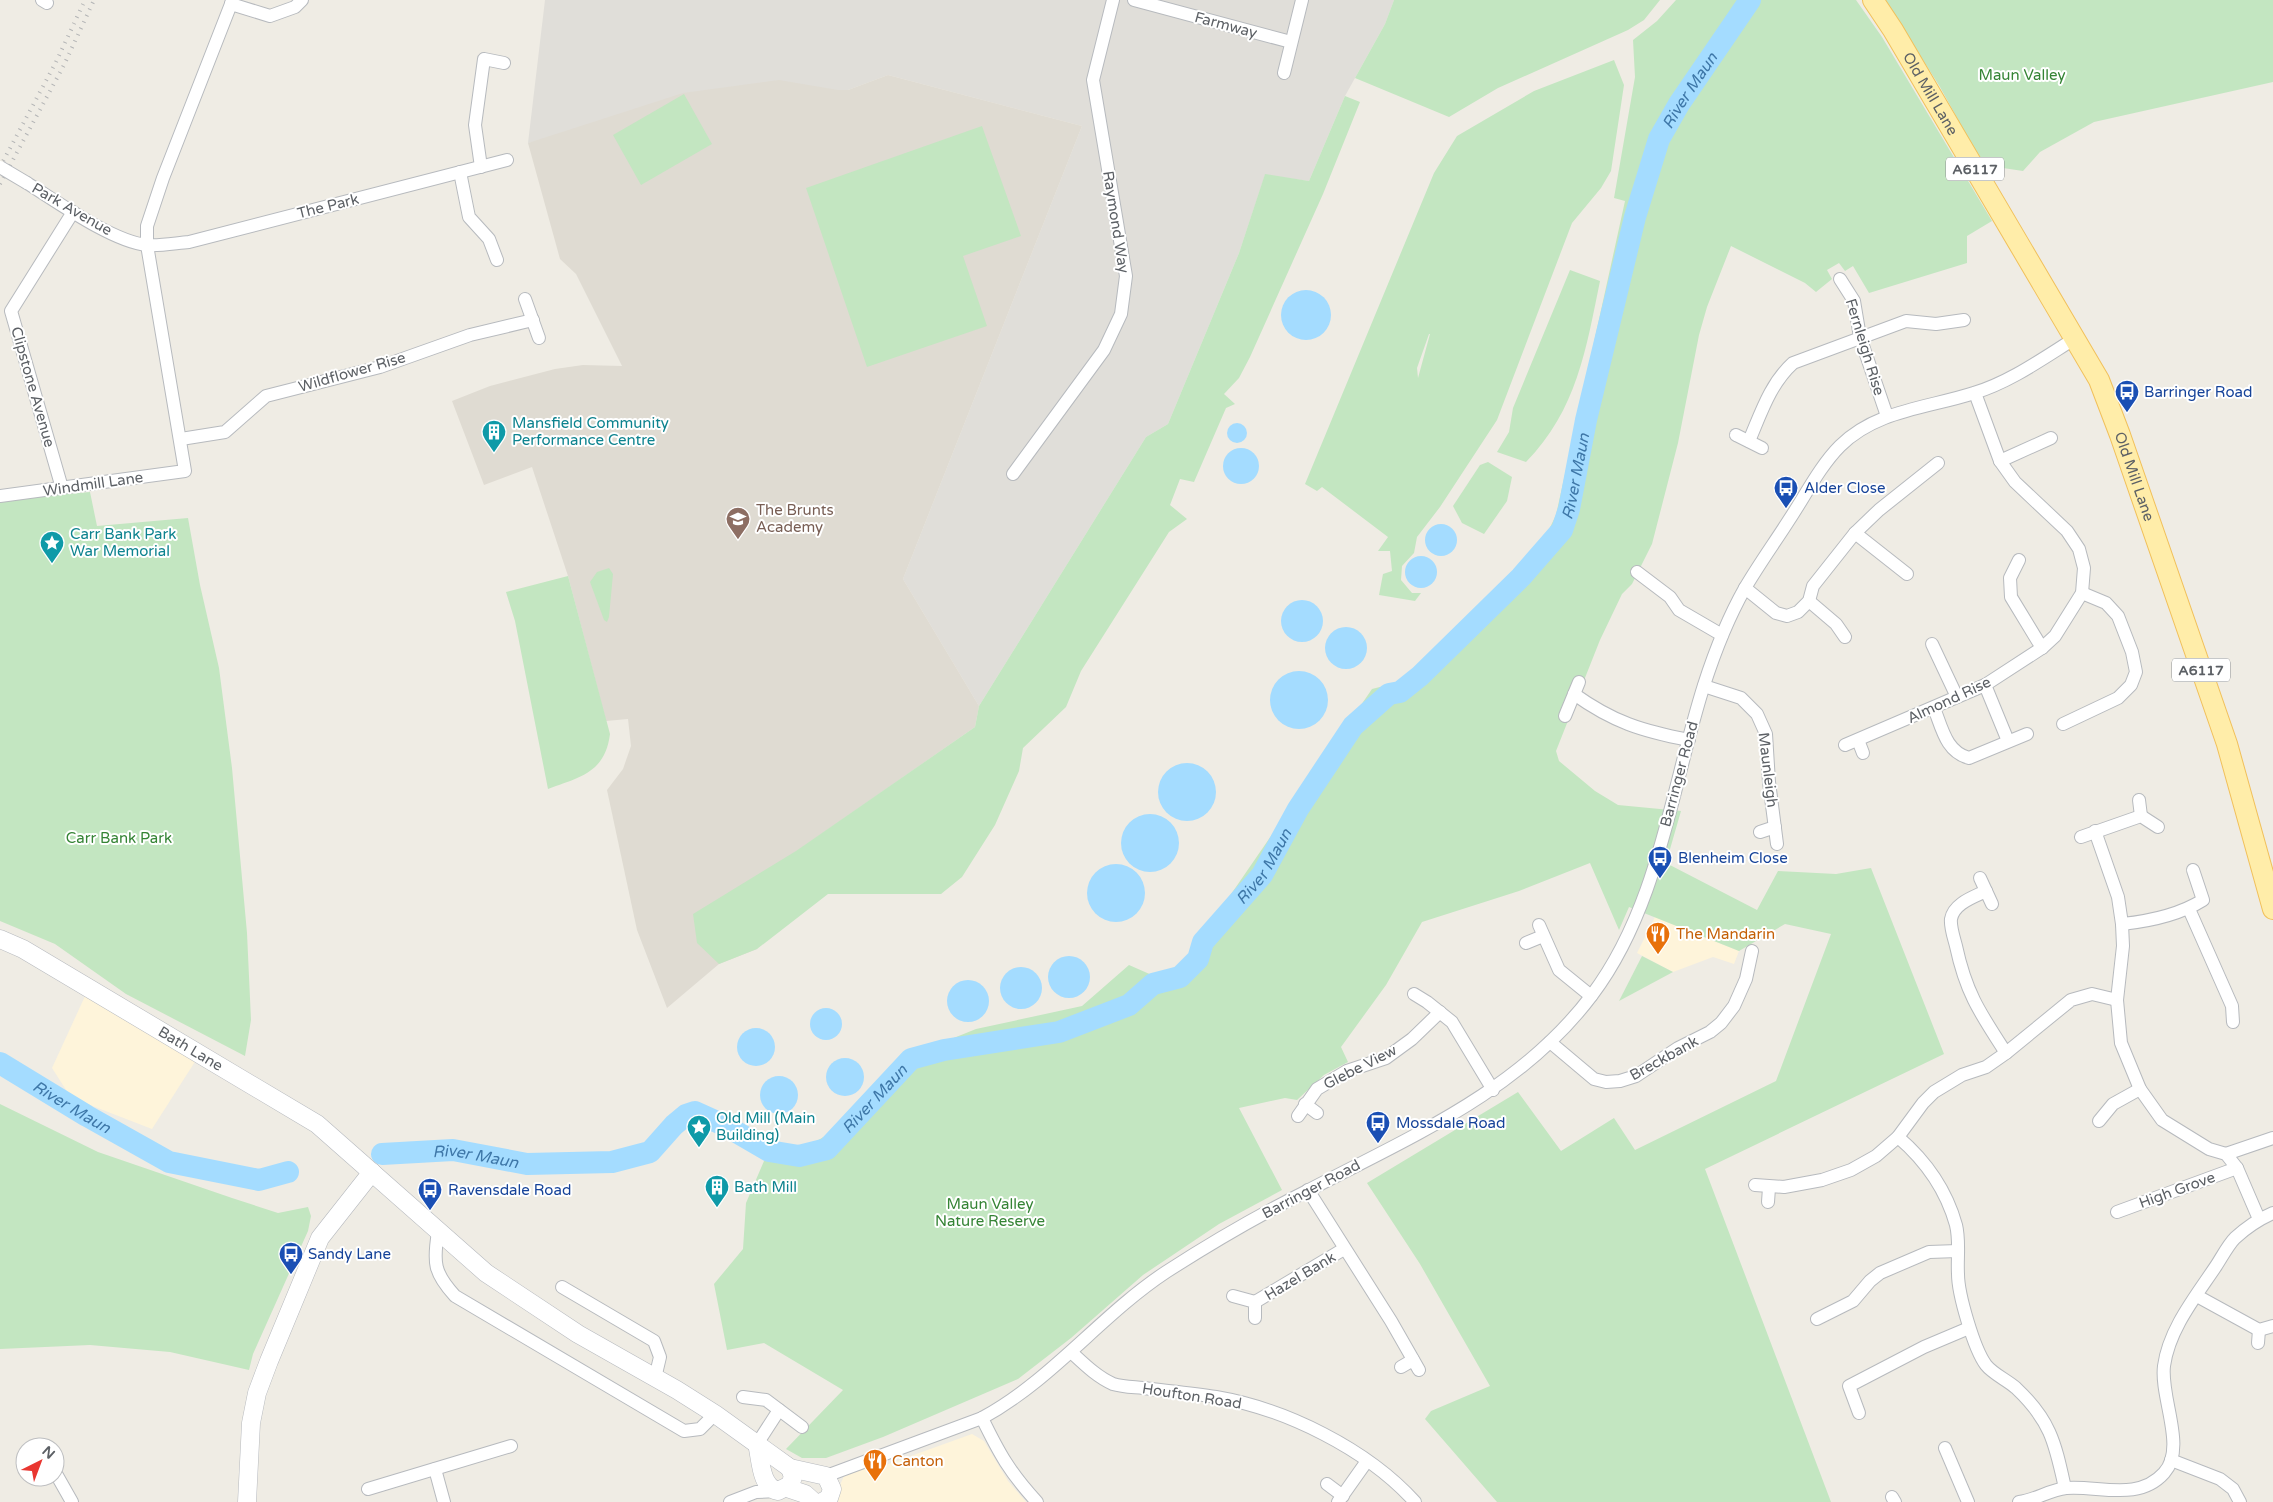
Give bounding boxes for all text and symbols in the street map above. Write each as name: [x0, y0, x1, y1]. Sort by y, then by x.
street label: Farmway: [1193, 8, 1259, 42]
water label: River Maun: [1658, 48, 1723, 132]
street label: Old Mill Lane: [1899, 49, 1962, 139]
park label: Maun Valley: [1979, 66, 2066, 84]
road number: A6117: [1946, 157, 2004, 180]
street label: Raymond Way: [1099, 170, 1133, 274]
street label: Park Avenue: [29, 179, 115, 239]
street label: The Park: [295, 190, 361, 222]
street label: Fernleigh Rise: [1842, 296, 1888, 398]
street label: Clipstone Avenue: [7, 325, 59, 449]
street label: Wildflower Rise: [296, 348, 408, 396]
bus stop icon: Barringer Road: [2114, 379, 2140, 413]
place label: Barringer Road: [2144, 383, 2252, 401]
place label: Mansfield Community Performance Centre: [512, 414, 669, 449]
building icon: Mansfield Community Performance Centre: [481, 419, 507, 453]
street label: Old Mill Lane: [2111, 429, 2158, 524]
water label: River Maun: [1557, 431, 1594, 522]
street label: Windmill Lane: [42, 468, 144, 500]
bus stop icon: Alder Close: [1773, 475, 1799, 509]
place label: Alder Close: [1804, 479, 1885, 497]
place label: The Brunts Academy: [756, 501, 834, 536]
school or university icon: The Brunts Academy: [725, 506, 751, 540]
place label: Carr Bank Park War Memorial: [70, 525, 176, 560]
place icon: Carr Bank Park War Memorial: [39, 530, 65, 564]
road number: A6117: [2172, 658, 2230, 682]
street label: Almond Rise: [1904, 673, 1994, 727]
street label: Barringer Road: [1656, 719, 1702, 829]
street label: Maunleigh: [1754, 731, 1782, 809]
water label: River Maun: [1232, 824, 1297, 909]
park label: Carr Bank Park: [66, 829, 172, 847]
bus stop icon: Blenheim Close: [1647, 845, 1673, 879]
place label: Blenheim Close: [1678, 849, 1788, 867]
restaurant icon: The Mandarin: [1645, 921, 1671, 955]
place label: The Mandarin: [1676, 925, 1775, 943]
street label: Bath Lane: [155, 1023, 226, 1075]
street label: Breckbank: [1627, 1032, 1701, 1084]
street label: Glebe View: [1320, 1041, 1400, 1093]
water label: River Maun: [838, 1060, 913, 1138]
water label: River Maun: [29, 1076, 115, 1139]
place label: Old Mill (Main Building): [716, 1109, 815, 1144]
bus stop icon: Mossdale Road: [1365, 1110, 1391, 1144]
place icon: Old Mill (Main Building): [686, 1114, 712, 1148]
place label: Mossdale Road: [1396, 1114, 1506, 1132]
water label: River Maun: [432, 1141, 521, 1173]
street label: Barringer Road: [1259, 1156, 1363, 1222]
street label: High Grove: [2137, 1168, 2217, 1212]
building icon: Bath Mill: [704, 1174, 730, 1208]
bus stop icon: Ravensdale Road: [417, 1177, 443, 1211]
place label: Bath Mill: [734, 1178, 797, 1196]
place label: Ravensdale Road: [448, 1181, 571, 1199]
park label: Maun Valley Nature Reserve: [935, 1195, 1045, 1230]
bus stop icon: Sandy Lane: [278, 1241, 304, 1275]
place label: Sandy Lane: [308, 1245, 391, 1263]
street label: Hazel Bank: [1261, 1248, 1339, 1304]
street label: Houfton Road: [1141, 1379, 1243, 1413]
north arrow: [15, 1437, 65, 1487]
text: N: [38, 1443, 58, 1463]
restaurant icon: Canton: [862, 1448, 888, 1482]
place label: Canton: [892, 1452, 944, 1470]

